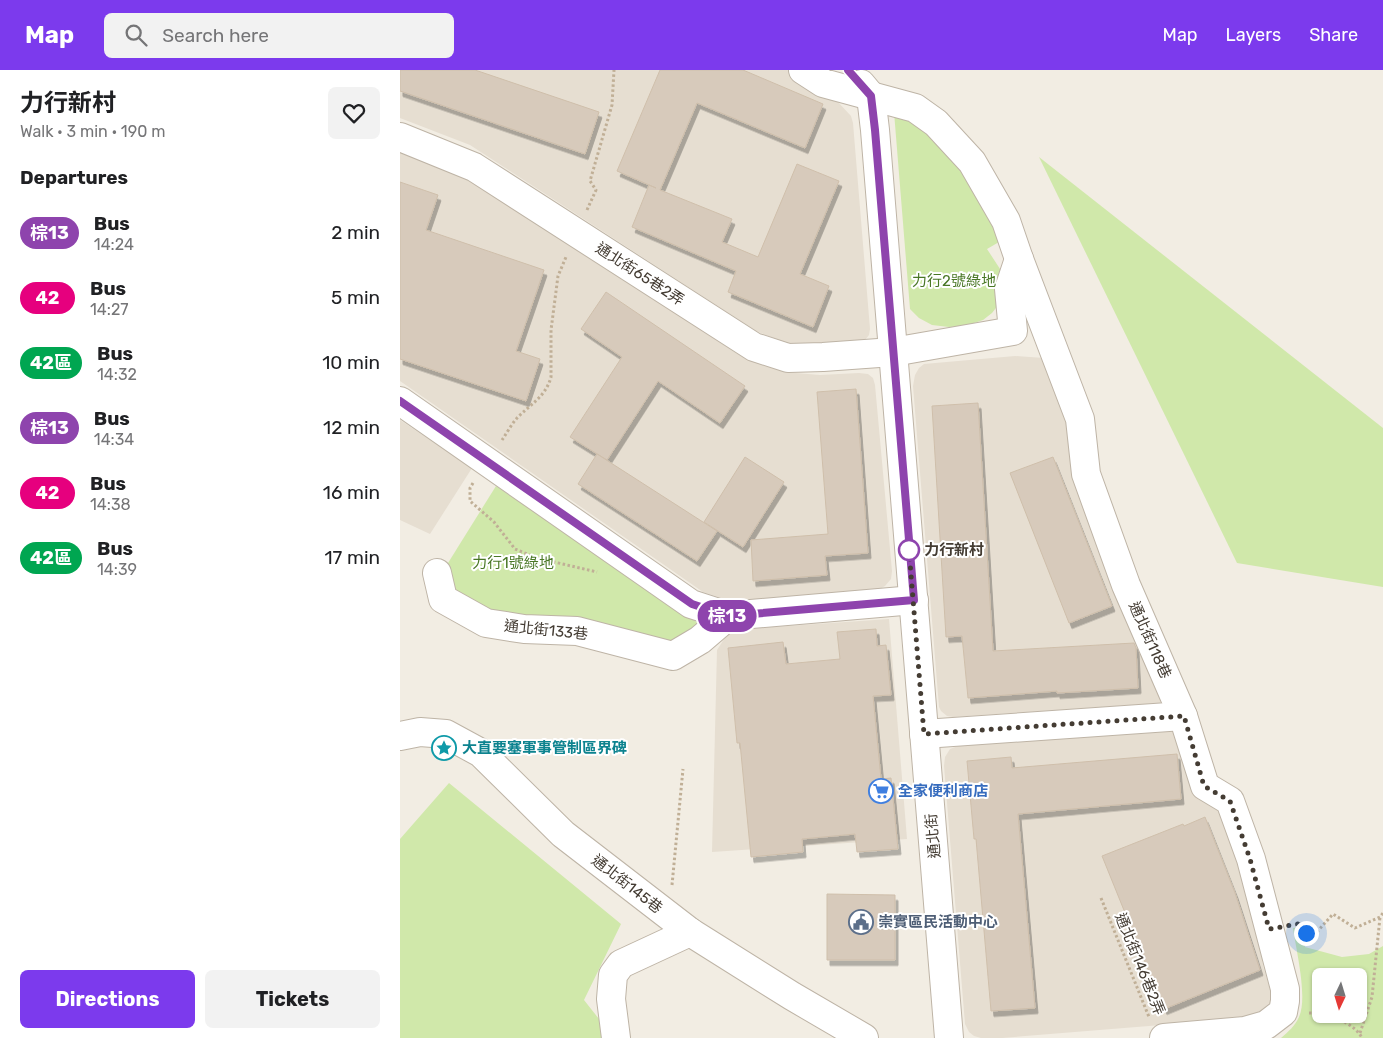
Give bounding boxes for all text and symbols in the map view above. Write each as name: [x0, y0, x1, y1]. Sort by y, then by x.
search box: [104, 13, 454, 58]
text: Map: [25, 21, 74, 49]
icon: search: [122, 21, 150, 49]
text: Search here: [162, 24, 269, 47]
text: Map: [1163, 24, 1198, 46]
text: Layers: [1226, 24, 1281, 46]
text: Share: [1309, 24, 1358, 46]
button: heart: [328, 87, 380, 139]
text: 力行新村: [20, 89, 116, 117]
text: Walk · 3 min · 190 m: [20, 122, 166, 141]
text: Departures: [20, 166, 128, 189]
text: Bus: [94, 212, 130, 235]
text: 2 min: [331, 221, 380, 244]
text: 棕13: [30, 222, 69, 244]
text: 14:24: [94, 235, 134, 254]
street label: 通北街65巷2弄: [592, 239, 688, 309]
park label: 力行2號綠地: [912, 272, 996, 290]
text: Bus: [90, 277, 126, 300]
text: 5 min: [331, 286, 380, 309]
text: 42: [36, 287, 60, 309]
text: 14:27: [90, 300, 128, 319]
text: Bus: [97, 342, 133, 365]
text: 10 min: [322, 351, 380, 374]
text: 42區: [30, 352, 72, 374]
text: 14:32: [97, 365, 137, 384]
text: Bus: [94, 407, 130, 430]
text: 12 min: [323, 416, 380, 439]
text: 棕13: [30, 417, 69, 439]
text: 14:34: [94, 430, 134, 449]
text: Bus: [90, 472, 126, 495]
text: 16 min: [323, 481, 380, 504]
text: 42: [36, 482, 60, 504]
text: 14:38: [90, 495, 131, 514]
text: Bus: [97, 537, 133, 560]
marker: 力行新村: [898, 539, 920, 561]
place label: 力行新村: [924, 541, 984, 559]
text: 17 min: [324, 546, 380, 569]
text: 42區: [30, 547, 72, 569]
park label: 力行1號綠地: [472, 554, 554, 572]
text: 14:39: [97, 560, 137, 579]
street label: 通北街118巷: [1125, 599, 1175, 681]
line badge: 棕13: [698, 600, 756, 632]
text: 棕13: [708, 605, 746, 627]
street label: 通北街133巷: [503, 617, 589, 643]
place icon: 大直要塞軍事管制區界碑: [431, 735, 457, 761]
place label: 大直要塞軍事管制區界碑: [462, 739, 627, 757]
supermarket icon: 全家便利商店: [868, 778, 894, 804]
place label: 全家便利商店: [898, 782, 988, 800]
street label: 通北街: [922, 813, 944, 859]
street label: 通北街145巷: [588, 851, 666, 917]
public building icon: 崇實區民活動中心: [848, 909, 874, 935]
street label: 通北街146巷2弄: [1111, 910, 1169, 1018]
place label: 崇實區民活動中心: [878, 913, 998, 931]
your location: [1294, 921, 1319, 946]
north arrow: [1312, 968, 1368, 1022]
map controls: [1312, 968, 1367, 1023]
button: Directions: [20, 970, 195, 1028]
button: Tickets: [205, 970, 380, 1028]

